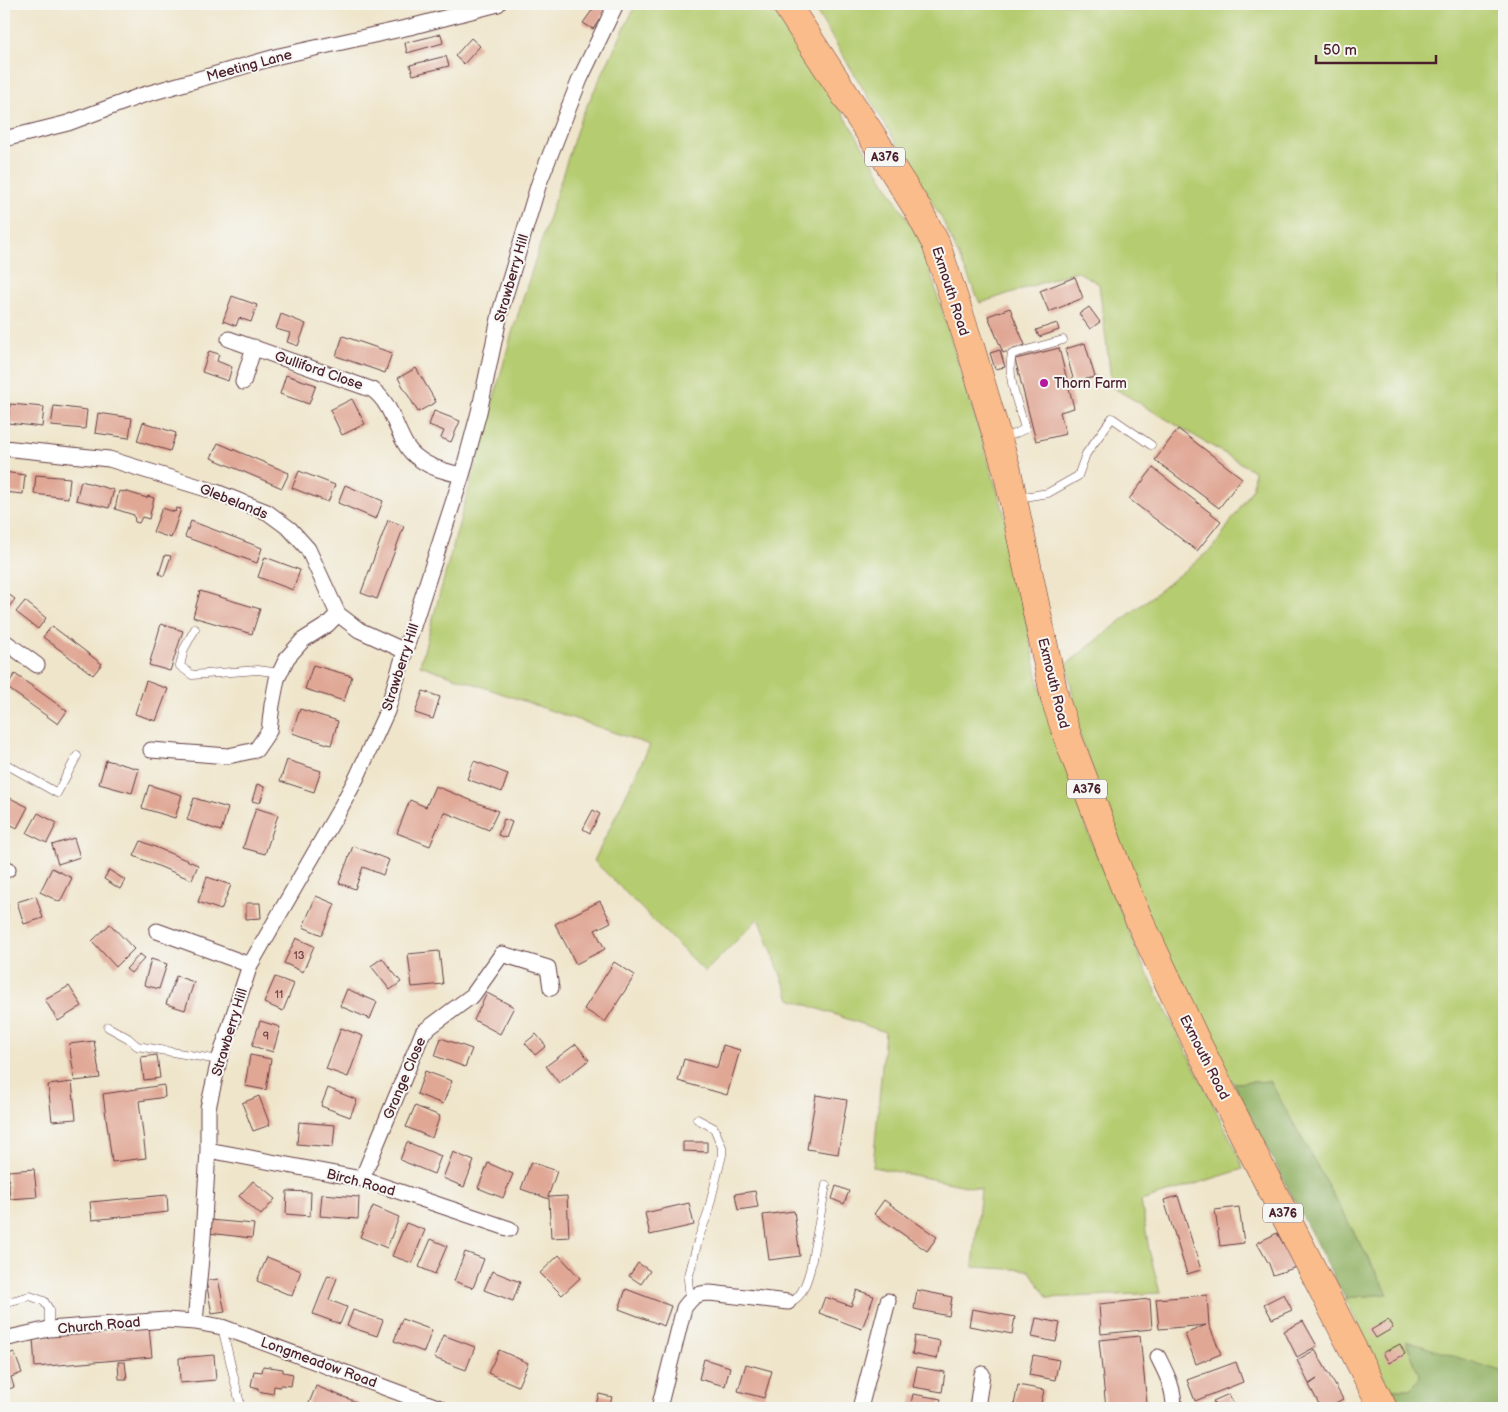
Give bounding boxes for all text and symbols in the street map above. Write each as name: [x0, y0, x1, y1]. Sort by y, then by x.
scale bar: [1316, 32, 1436, 64]
text: 50 m: [1323, 41, 1357, 60]
street label: Meeting Lane: [205, 46, 294, 85]
road number: A376: [865, 148, 905, 166]
street label: Strawberry Hill: [491, 232, 532, 324]
street label: Exmouth Road: [928, 244, 973, 338]
street label: Gulliford Close: [272, 347, 365, 394]
place label: Thorn Farm: [1054, 375, 1127, 392]
marker: Thorn Farm: [1038, 377, 1050, 389]
street label: Glebelands: [197, 480, 270, 523]
street label: Strawberry Hill: [378, 621, 423, 713]
street label: Exmouth Road: [1034, 636, 1073, 730]
road number: A376: [1067, 780, 1107, 799]
house number: 13: [293, 949, 305, 962]
street label: Strawberry Hill: [208, 986, 251, 1078]
house number: 11: [275, 988, 283, 1001]
street label: Exmouth Road: [1176, 1012, 1233, 1102]
house number: 9: [263, 1030, 269, 1043]
street label: Grange Close: [380, 1035, 429, 1122]
street label: Birch Road: [325, 1165, 397, 1200]
road number: A376: [1263, 1204, 1303, 1222]
street label: Church Road: [57, 1313, 141, 1338]
street label: Longmeadow Road: [258, 1334, 379, 1391]

